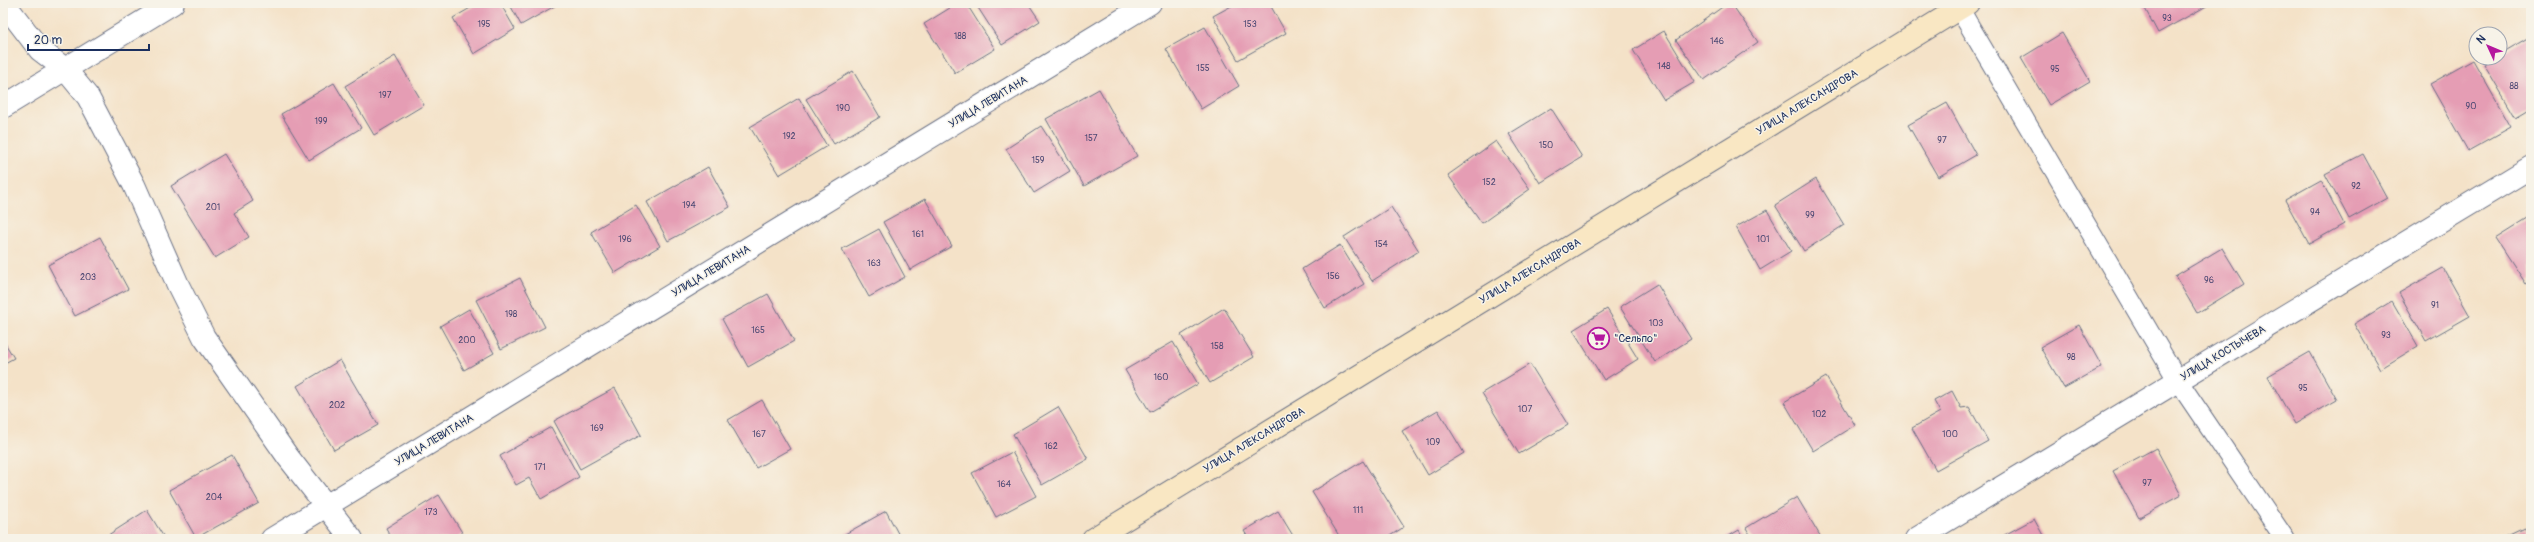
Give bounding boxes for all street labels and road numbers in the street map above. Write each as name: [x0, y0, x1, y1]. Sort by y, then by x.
street label: УЛИЦА АЛЕКСАНДРОВА: [1754, 66, 1860, 138]
street label: УЛИЦА ЛЕВИТАНА: [946, 73, 1030, 131]
street label: УЛИЦА АЛЕКСАНДРОВА: [1477, 235, 1583, 307]
street label: УЛИЦА ЛЕВИТАНА: [669, 242, 753, 300]
street label: УЛИЦА КОСТЫЧЕВА: [2178, 322, 2268, 384]
street label: УЛИЦА АЛЕКСАНДРОВА: [1201, 404, 1307, 476]
street label: УЛИЦА ЛЕВИТАНА: [392, 411, 476, 469]

